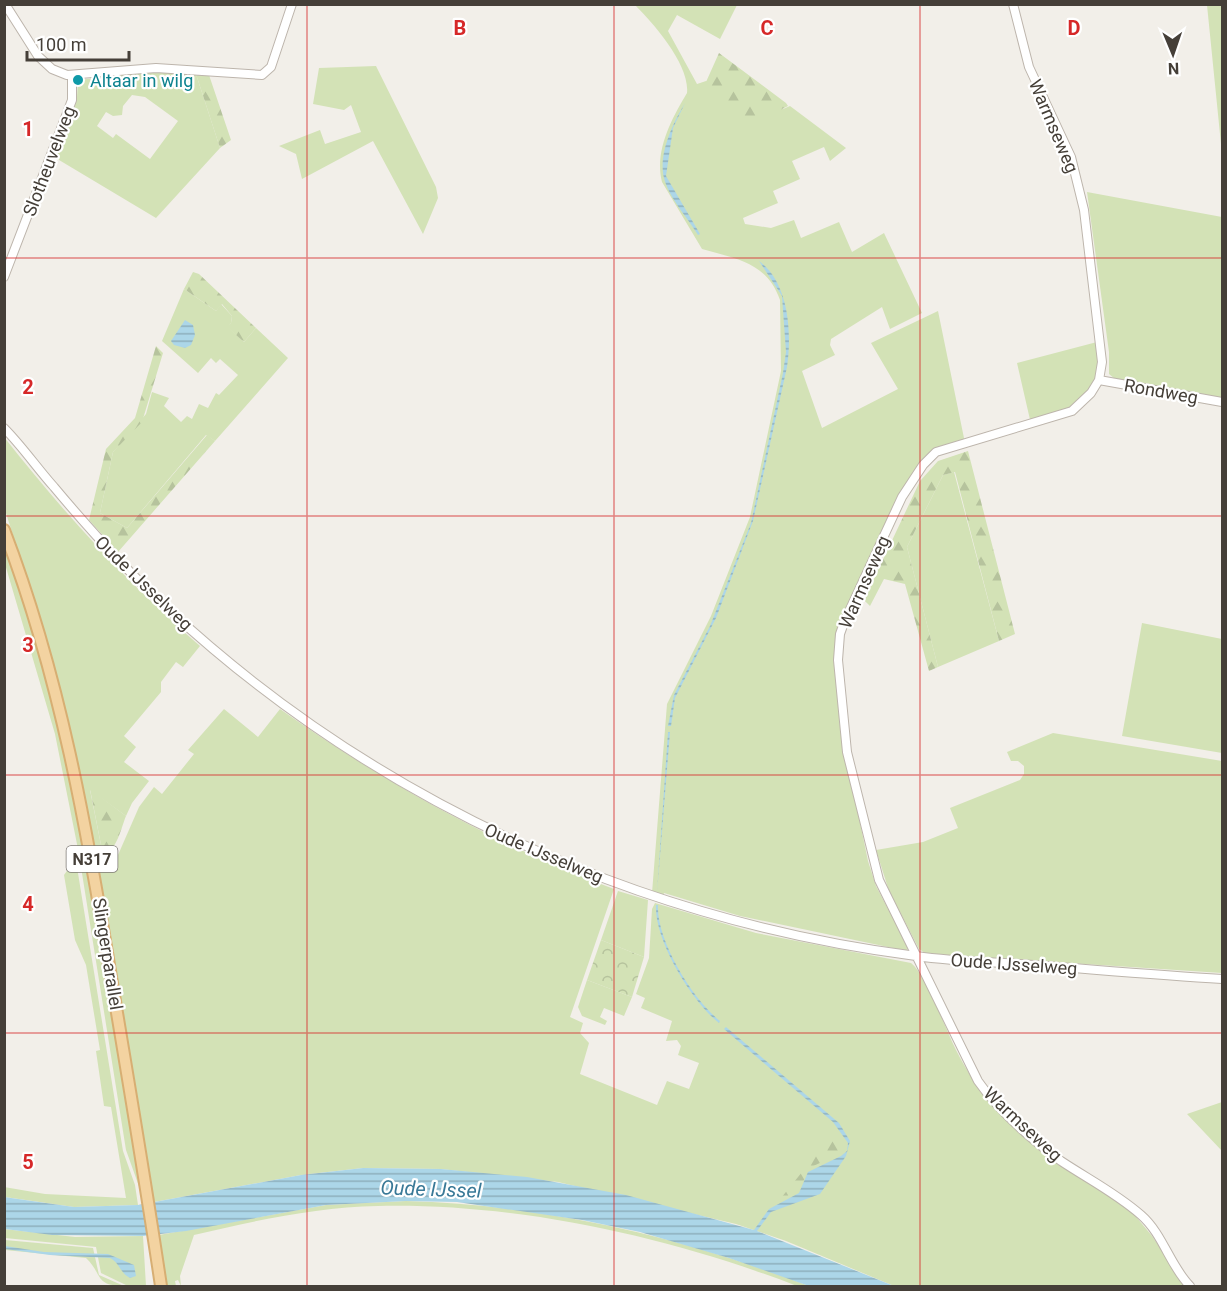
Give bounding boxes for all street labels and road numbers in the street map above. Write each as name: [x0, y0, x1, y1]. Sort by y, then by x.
street label: Warmseweg: [1025, 76, 1083, 176]
street label: Slotheuvelweg: [18, 103, 80, 219]
street label: Rondweg: [1122, 374, 1200, 408]
street label: Oude IJsselweg: [91, 531, 197, 635]
street label: Warmseweg: [834, 532, 894, 632]
street label: Oude IJsselweg: [481, 819, 607, 887]
road number: N317: [66, 846, 118, 872]
street label: Slingerparallel: [89, 896, 127, 1012]
street label: Oude IJsselweg: [950, 949, 1078, 979]
street label: Warmseweg: [979, 1082, 1067, 1166]

